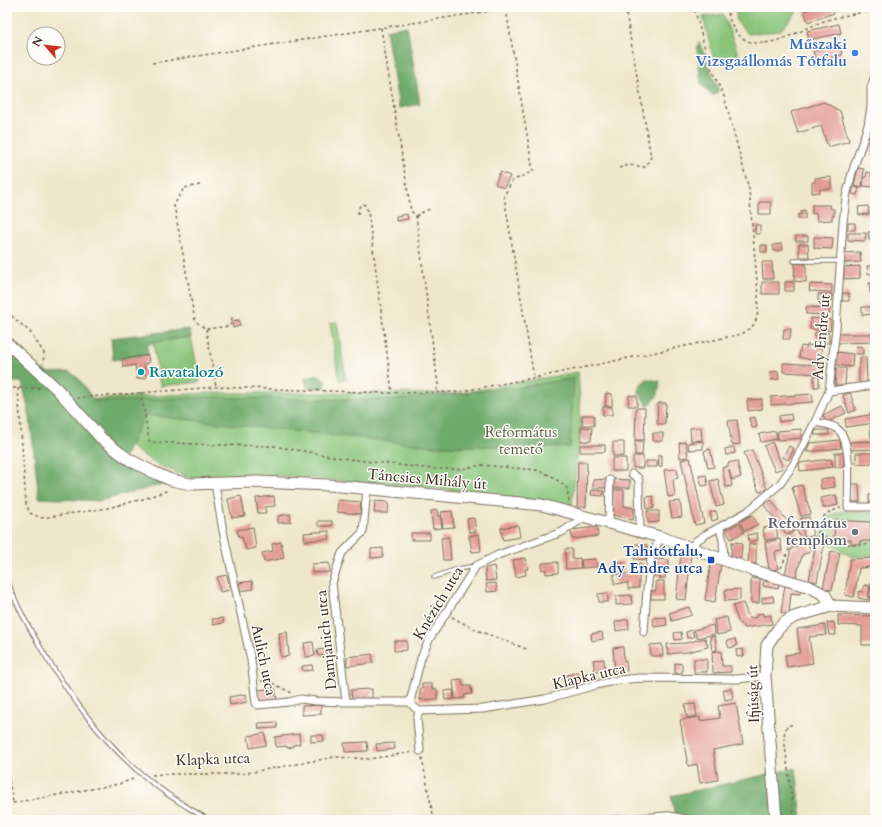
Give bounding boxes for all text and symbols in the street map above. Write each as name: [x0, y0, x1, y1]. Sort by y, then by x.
north arrow: [26, 26, 66, 66]
text: N: [29, 33, 47, 49]
place label: Műszaki Vizsgaállomás Tótfalu: [696, 34, 847, 71]
marker: Műszaki Vizsgaállomás Tótfalu: [850, 48, 860, 58]
street label: Ady Endre út: [807, 293, 835, 381]
place label: Ravatalozó: [149, 362, 224, 382]
marker: Ravatalozó: [136, 367, 146, 377]
park label: Református temető: [485, 422, 557, 459]
street label: Táncsics Mihály út: [366, 464, 488, 494]
place label: Református templom: [768, 513, 847, 550]
marker: Református templom: [850, 527, 860, 537]
place label: Tahitótfalu, Ady Endre utca: [597, 541, 704, 578]
marker: Tahitótfalu, Ady Endre utca: [706, 555, 716, 565]
street label: Knézich utca: [408, 562, 468, 644]
street label: Damjanich utca: [311, 589, 341, 691]
street label: Aulich utca: [247, 623, 281, 698]
street label: Klapka utca: [551, 658, 628, 694]
street label: Ifjúság út: [742, 664, 764, 723]
street label: Klapka utca: [176, 748, 251, 770]

